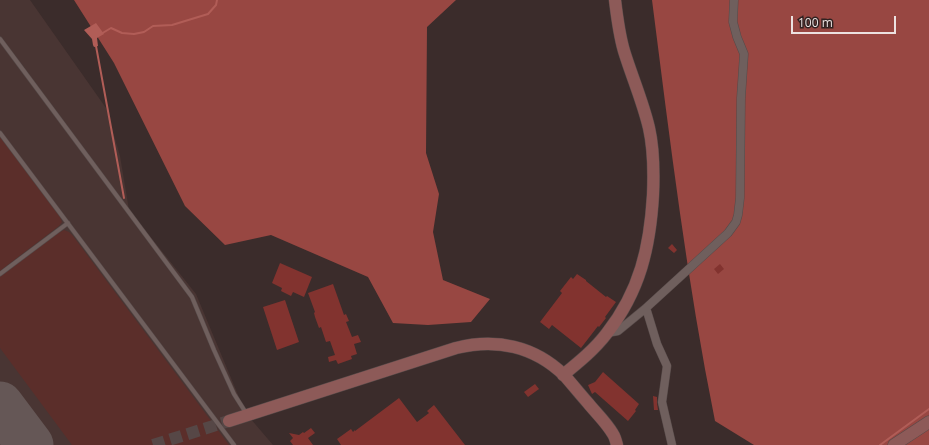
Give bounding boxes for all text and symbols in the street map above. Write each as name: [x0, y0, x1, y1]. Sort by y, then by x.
scale bar: [793, 8, 898, 34]
text: 100 m: [798, 14, 833, 31]

